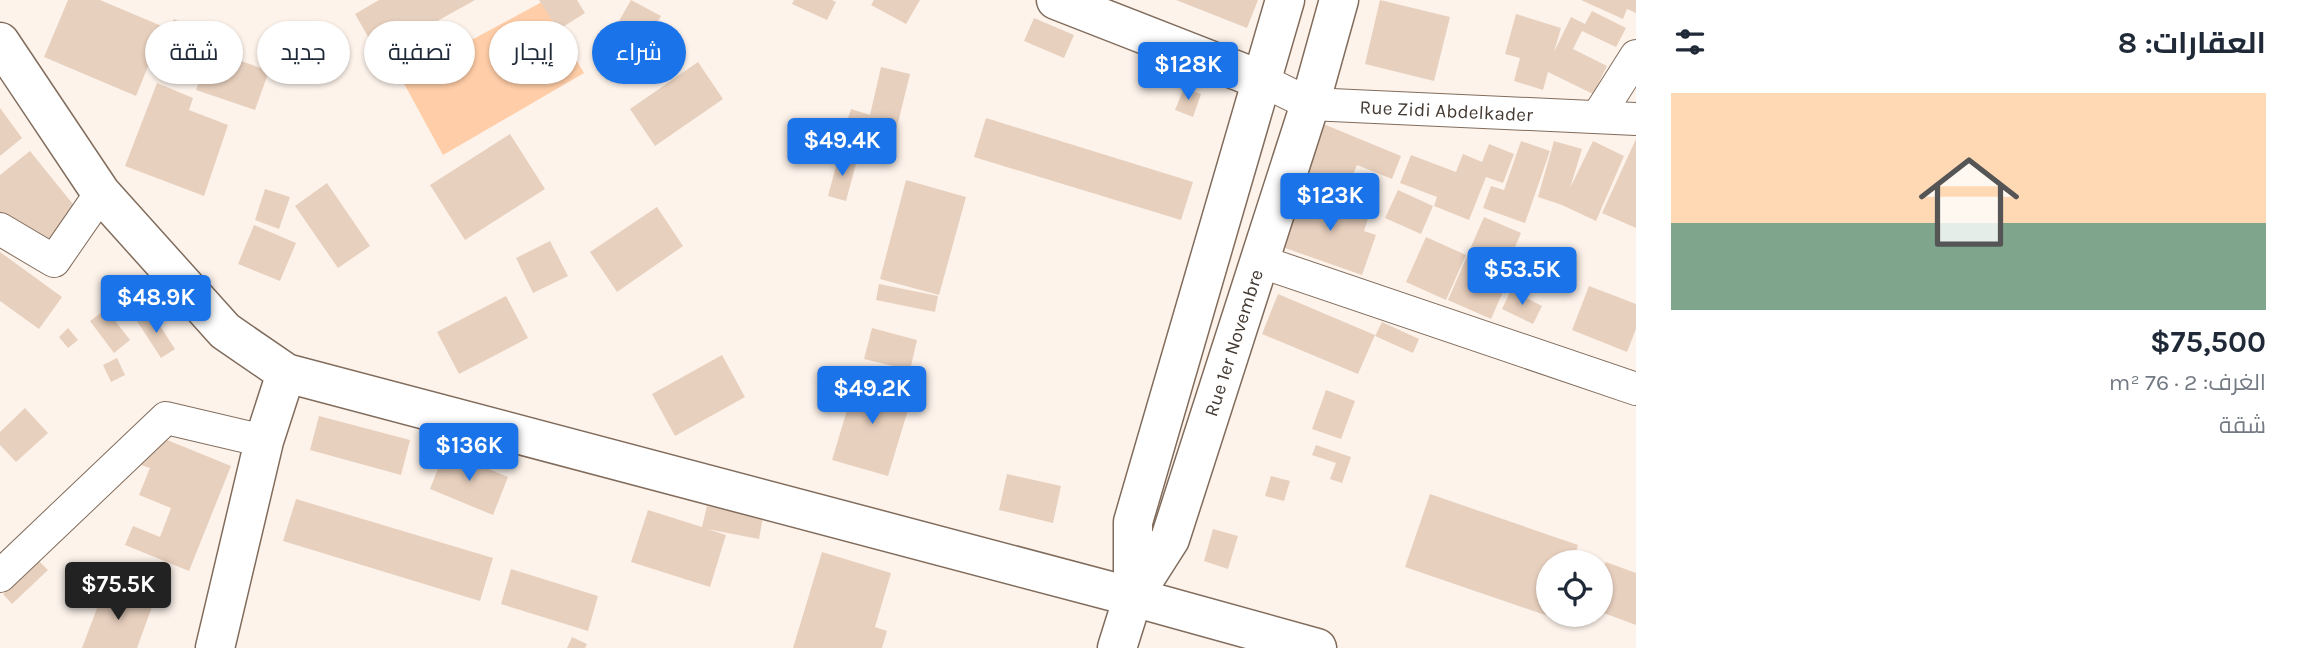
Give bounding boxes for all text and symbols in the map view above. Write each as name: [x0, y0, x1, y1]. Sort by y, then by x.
chip: شقة: [145, 21, 243, 84]
chip: جديد: [257, 21, 350, 84]
chip: تصفية: [364, 21, 475, 84]
chip: إيجار: [489, 21, 578, 84]
chip: شراء: [592, 21, 686, 84]
icon: filters: [1671, 23, 1709, 61]
text: العقارات: 8: [2118, 25, 2266, 61]
pin: $128K: [1139, 42, 1237, 102]
text: $128K: [1154, 51, 1222, 78]
street label: Rue Zidi Abdelkader: [1359, 96, 1534, 126]
pin: $49.4K: [785, 118, 899, 178]
text: $49.4K: [803, 127, 881, 154]
icon: home: [1906, 139, 2032, 265]
pin: $123K: [1281, 174, 1379, 233]
text: $123K: [1296, 182, 1364, 209]
pin: $53.5K: [1465, 247, 1579, 307]
text: $53.5K: [1484, 256, 1560, 283]
street label: Rue 1er Novembre: [1200, 267, 1268, 419]
pin: $48.9K: [99, 276, 213, 335]
text: $48.9K: [117, 284, 195, 311]
text: $75,500: [2150, 324, 2266, 360]
pin: $49.2K: [815, 366, 929, 426]
text: الغرف: 2 · 76 m²: [2109, 369, 2266, 396]
text: $49.2K: [833, 375, 911, 402]
text: شقة: [2219, 412, 2266, 439]
pin: $136K: [420, 424, 518, 483]
text: $136K: [435, 432, 503, 459]
map controls: [1536, 550, 1613, 627]
button: locate: [1536, 550, 1613, 627]
pin: $75.5K: [61, 562, 175, 622]
text: $75.5K: [81, 571, 155, 598]

